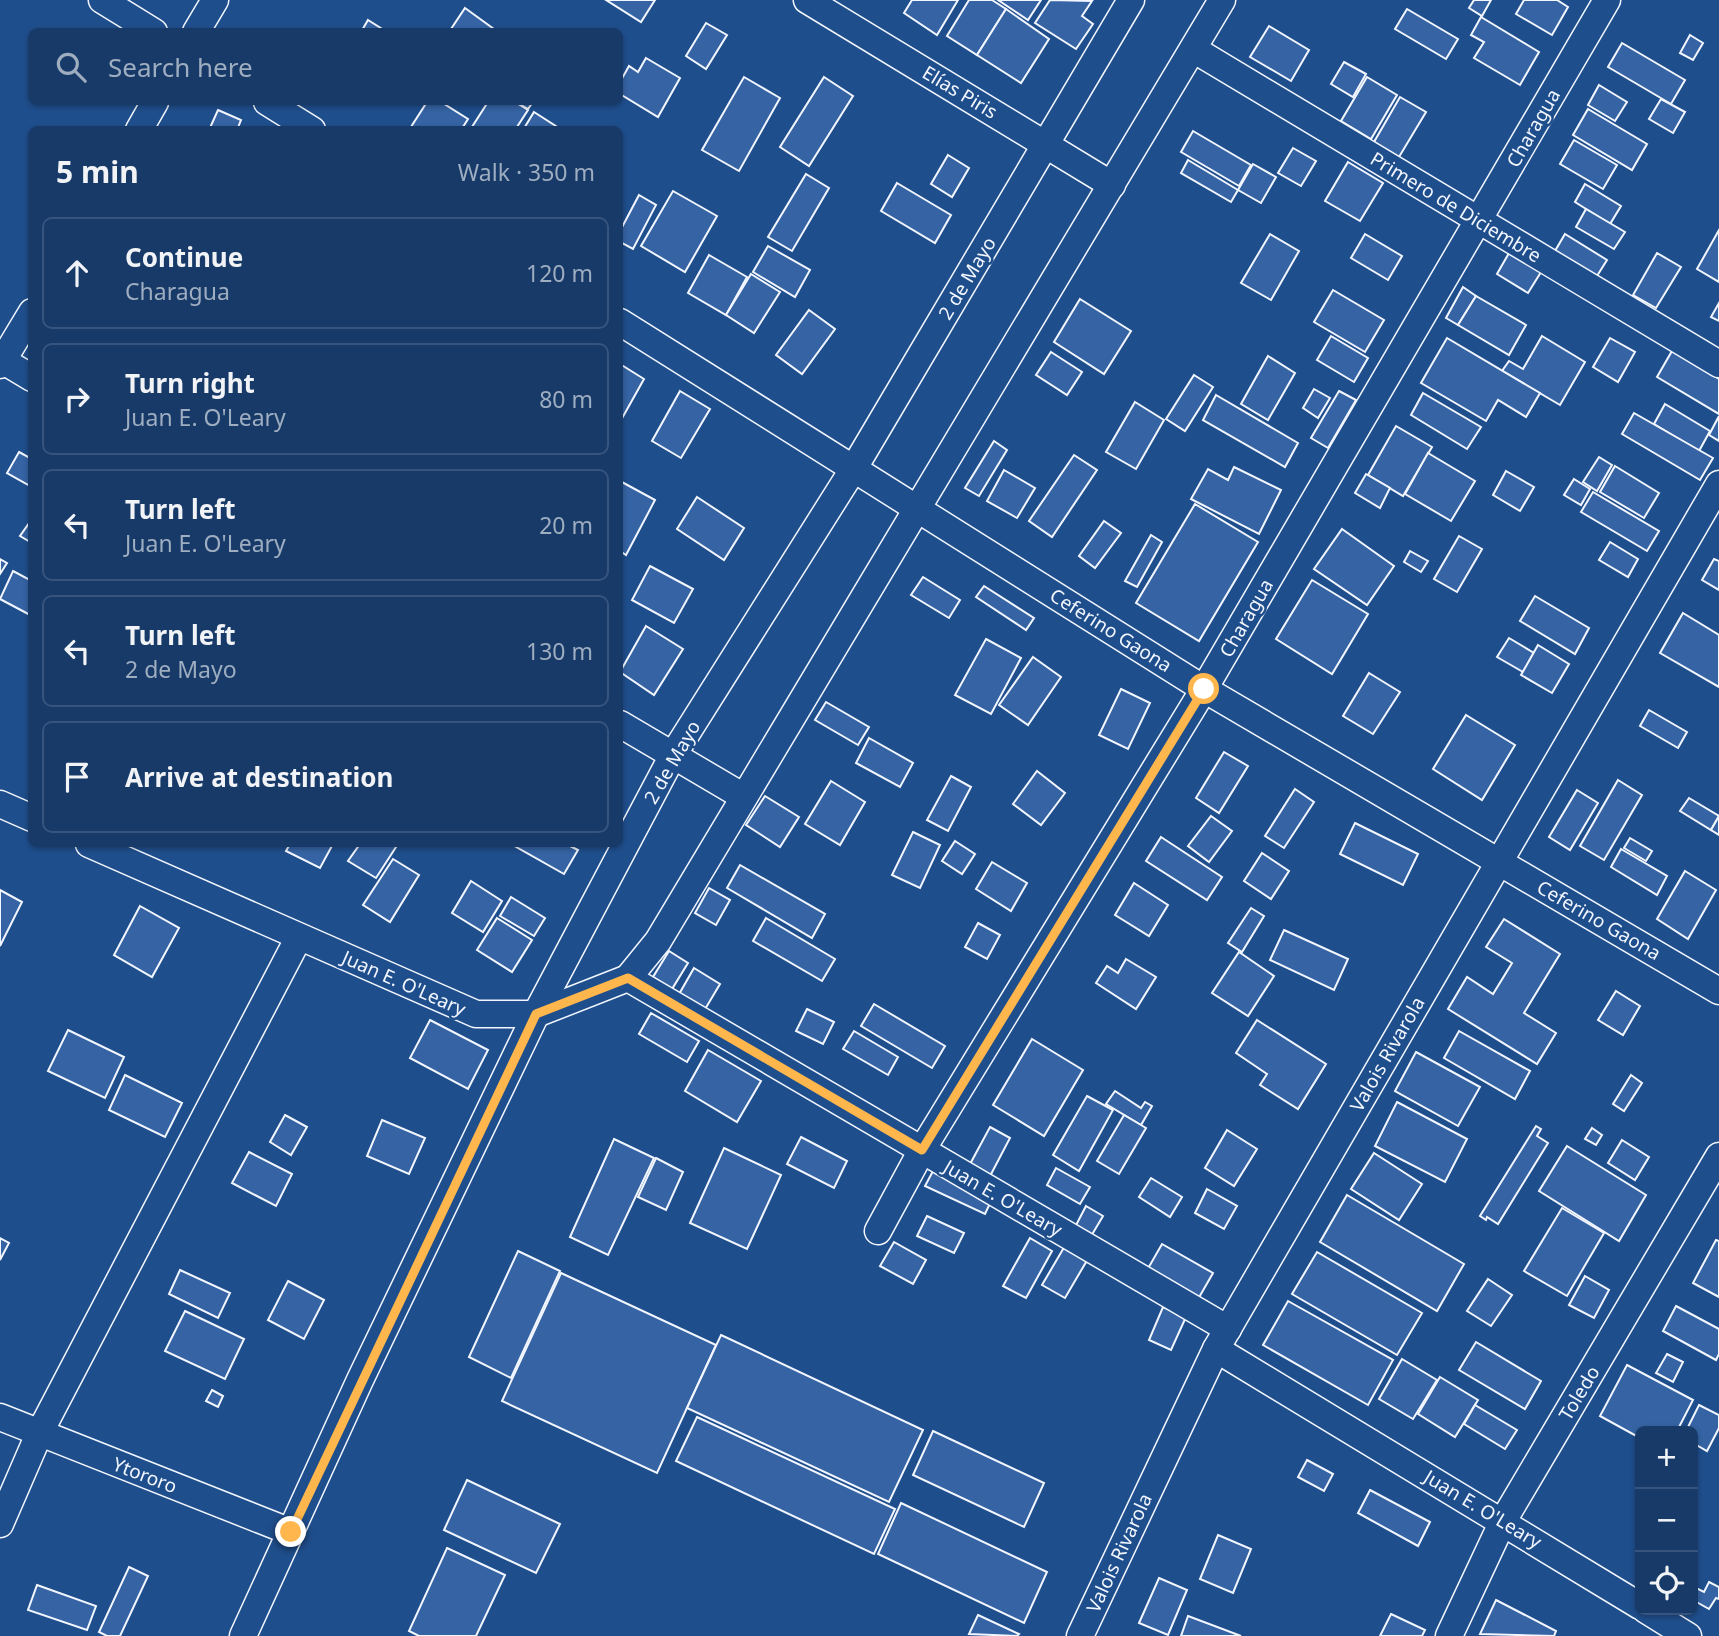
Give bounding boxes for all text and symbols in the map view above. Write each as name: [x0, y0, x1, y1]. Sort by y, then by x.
search box: [28, 28, 623, 105]
icon: search: [52, 48, 90, 86]
text: Search here: [108, 49, 253, 85]
street label: Elías Piris: [918, 59, 1002, 125]
street label: Charagua: [1500, 84, 1566, 172]
street label: Primero de Diciembre: [1366, 146, 1546, 268]
text: 5 min: [56, 151, 139, 192]
text: Walk · 350 m: [458, 156, 595, 188]
street label: 2 de Mayo: [932, 232, 1002, 324]
text: Continue: [125, 239, 243, 275]
icon: ahead: [58, 254, 96, 292]
text: 120 m: [526, 257, 593, 289]
text: Charagua: [125, 275, 230, 307]
text: Turn right: [125, 365, 255, 401]
icon: right: [58, 380, 96, 418]
text: 80 m: [539, 383, 593, 415]
text: Juan E. O'Leary: [125, 401, 286, 433]
text: Turn left: [125, 491, 236, 527]
icon: left: [58, 506, 96, 544]
text: 20 m: [539, 509, 593, 541]
text: Juan E. O'Leary: [125, 527, 286, 559]
street label: Charagua: [1213, 574, 1279, 662]
street label: Ceferino Gaona: [1045, 582, 1177, 678]
text: Turn left: [125, 617, 236, 653]
icon: left: [58, 632, 96, 670]
text: 130 m: [526, 635, 593, 667]
text: 2 de Mayo: [125, 653, 237, 685]
route start: [1188, 673, 1219, 704]
street label: 2 de Mayo: [638, 716, 706, 808]
icon: arrive: [58, 758, 96, 796]
text: Arrive at destination: [125, 759, 394, 795]
street label: Ceferino Gaona: [1532, 874, 1666, 966]
street label: Juan E. O'Leary: [336, 943, 470, 1022]
street label: Valois Rivarola: [1344, 992, 1430, 1116]
street label: Juan E. O'Leary: [937, 1153, 1067, 1243]
street label: Toledo: [1553, 1361, 1605, 1425]
map controls: [1635, 1426, 1698, 1615]
button: +: [1635, 1426, 1698, 1489]
street label: Ytororo: [109, 1451, 181, 1499]
street label: Juan E. O'Leary: [1418, 1463, 1547, 1555]
street label: Valois Rivarola: [1080, 1489, 1158, 1617]
button: −: [1635, 1489, 1698, 1552]
route end: [275, 1516, 306, 1547]
button: locate: [1635, 1552, 1698, 1615]

